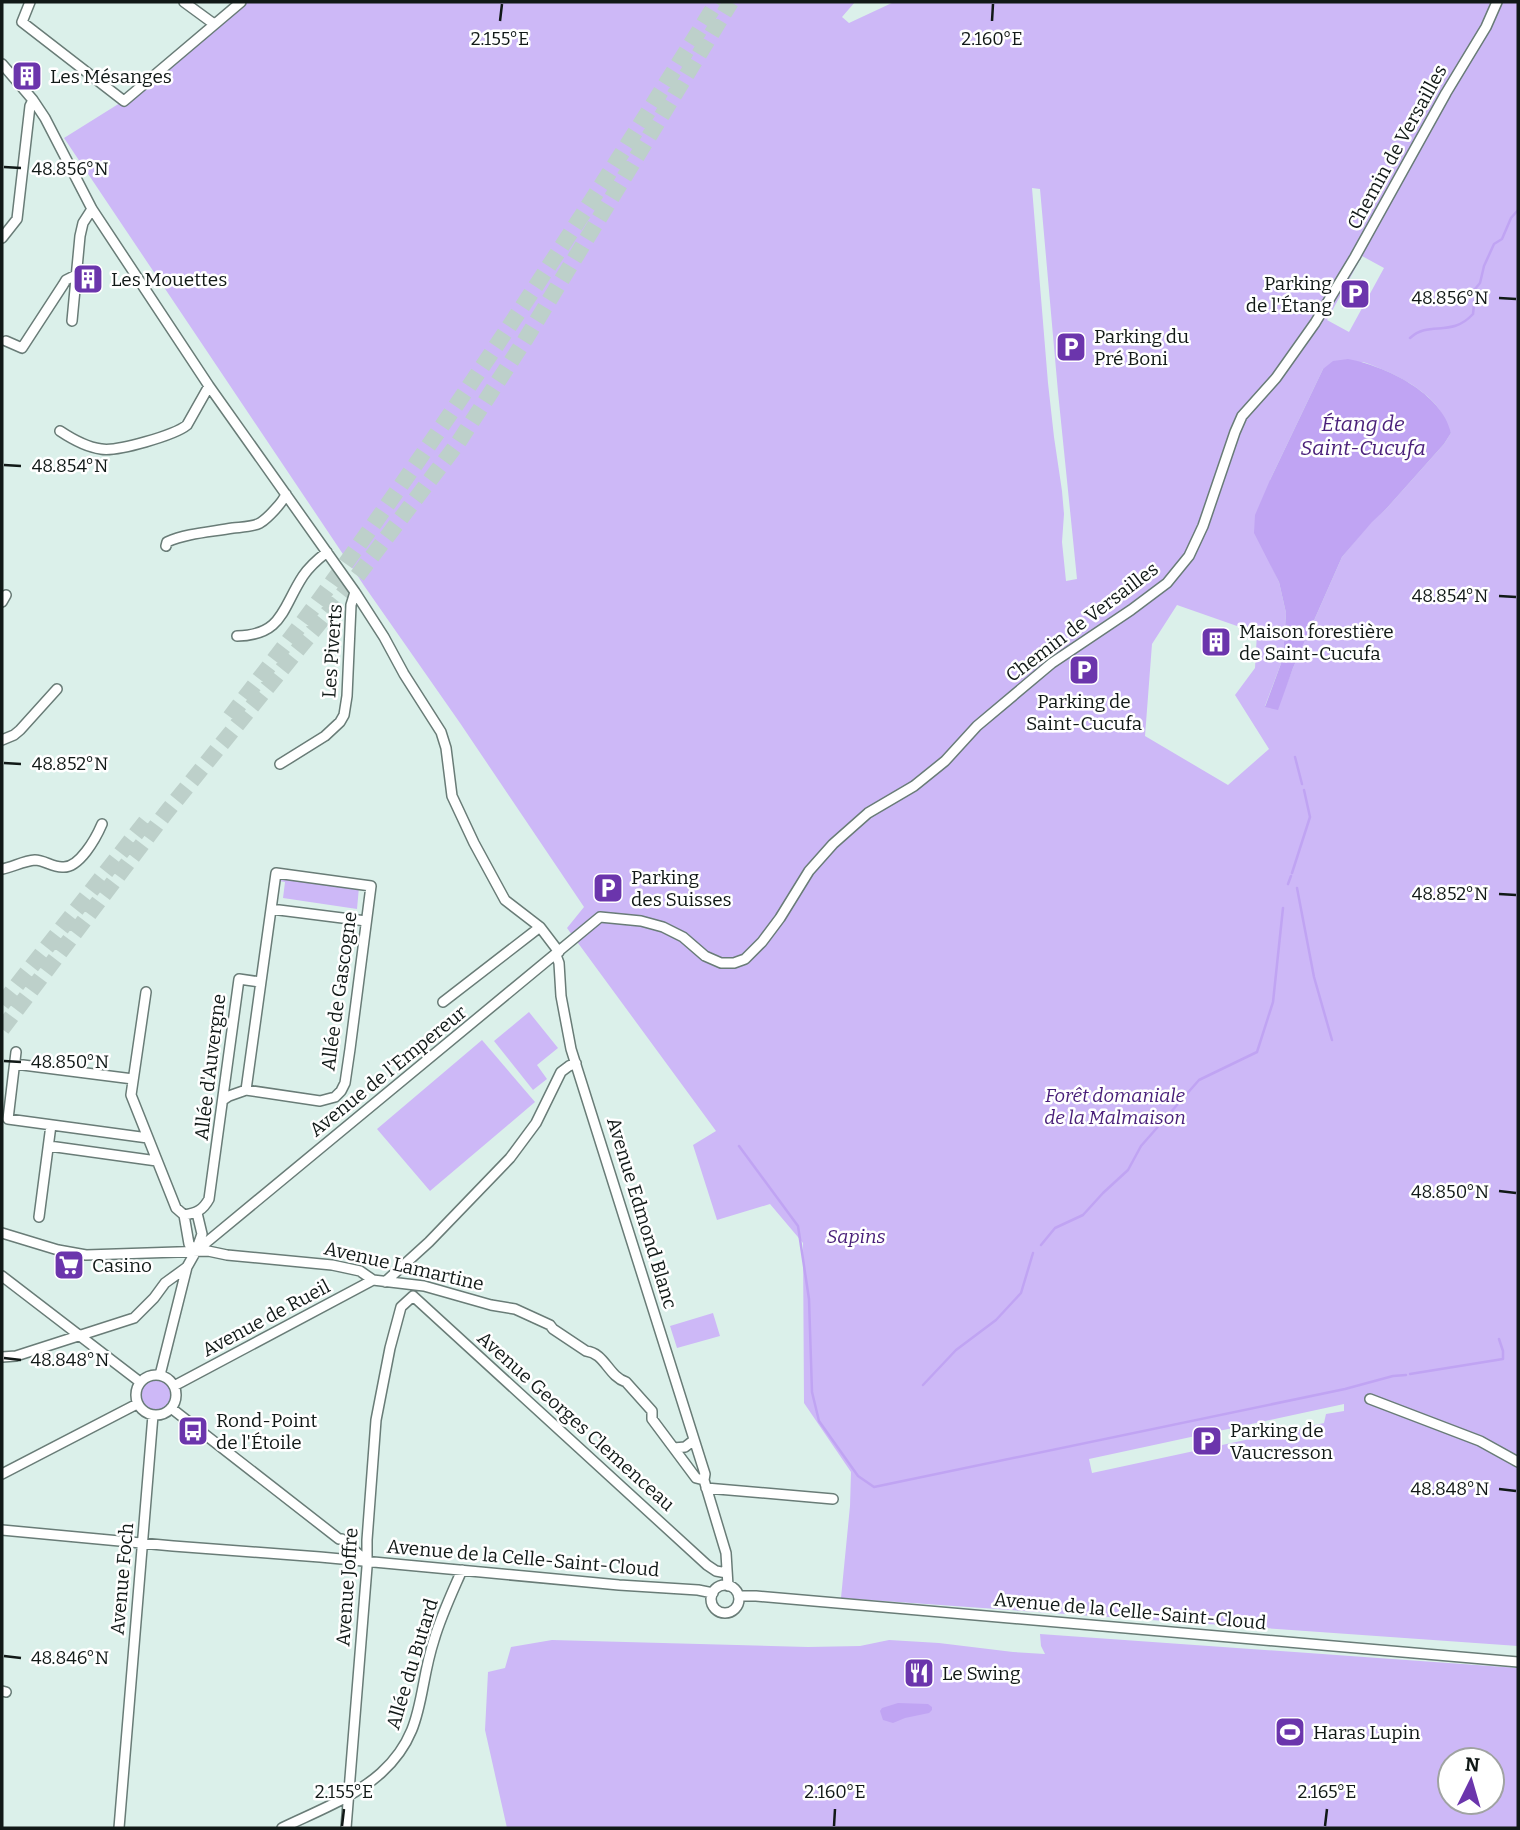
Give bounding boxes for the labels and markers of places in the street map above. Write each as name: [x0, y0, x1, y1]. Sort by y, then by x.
building icon: Les Mésanges: [10, 59, 44, 93]
place label: Les Mésanges: [50, 65, 172, 88]
building icon: Les Mouettes: [71, 262, 105, 296]
place label: Les Mouettes: [111, 268, 227, 291]
place label: Parking de l'Étang: [1246, 272, 1332, 317]
parking icon: Parking de l'Étang: [1338, 277, 1372, 311]
place label: Parking du Pré Boni: [1094, 325, 1189, 370]
parking icon: Parking du Pré Boni: [1054, 330, 1088, 364]
place label: Maison forestière de Saint-Cucufa: [1239, 620, 1394, 665]
building icon: Maison forestière de Saint-Cucufa: [1199, 625, 1233, 659]
parking icon: Parking de Saint-Cucufa: [1067, 653, 1101, 687]
place label: Parking de Saint-Cucufa: [1026, 690, 1143, 735]
place label: Parking des Suisses: [631, 866, 732, 911]
parking icon: Parking des Suisses: [591, 871, 625, 905]
supermarket icon: Casino: [52, 1248, 86, 1282]
place label: Casino: [92, 1254, 152, 1277]
place label: Rond-Point de l'Étoile: [216, 1409, 318, 1454]
bus stop icon: Rond-Point de l'Étoile: [176, 1414, 210, 1448]
place label: Parking de Vaucresson: [1230, 1419, 1333, 1464]
parking icon: Parking de Vaucresson: [1190, 1424, 1224, 1458]
restaurant icon: Le Swing: [902, 1656, 936, 1690]
place label: Le Swing: [942, 1662, 1021, 1685]
sports icon: Haras Lupin: [1273, 1715, 1307, 1749]
place label: Haras Lupin: [1313, 1721, 1420, 1744]

